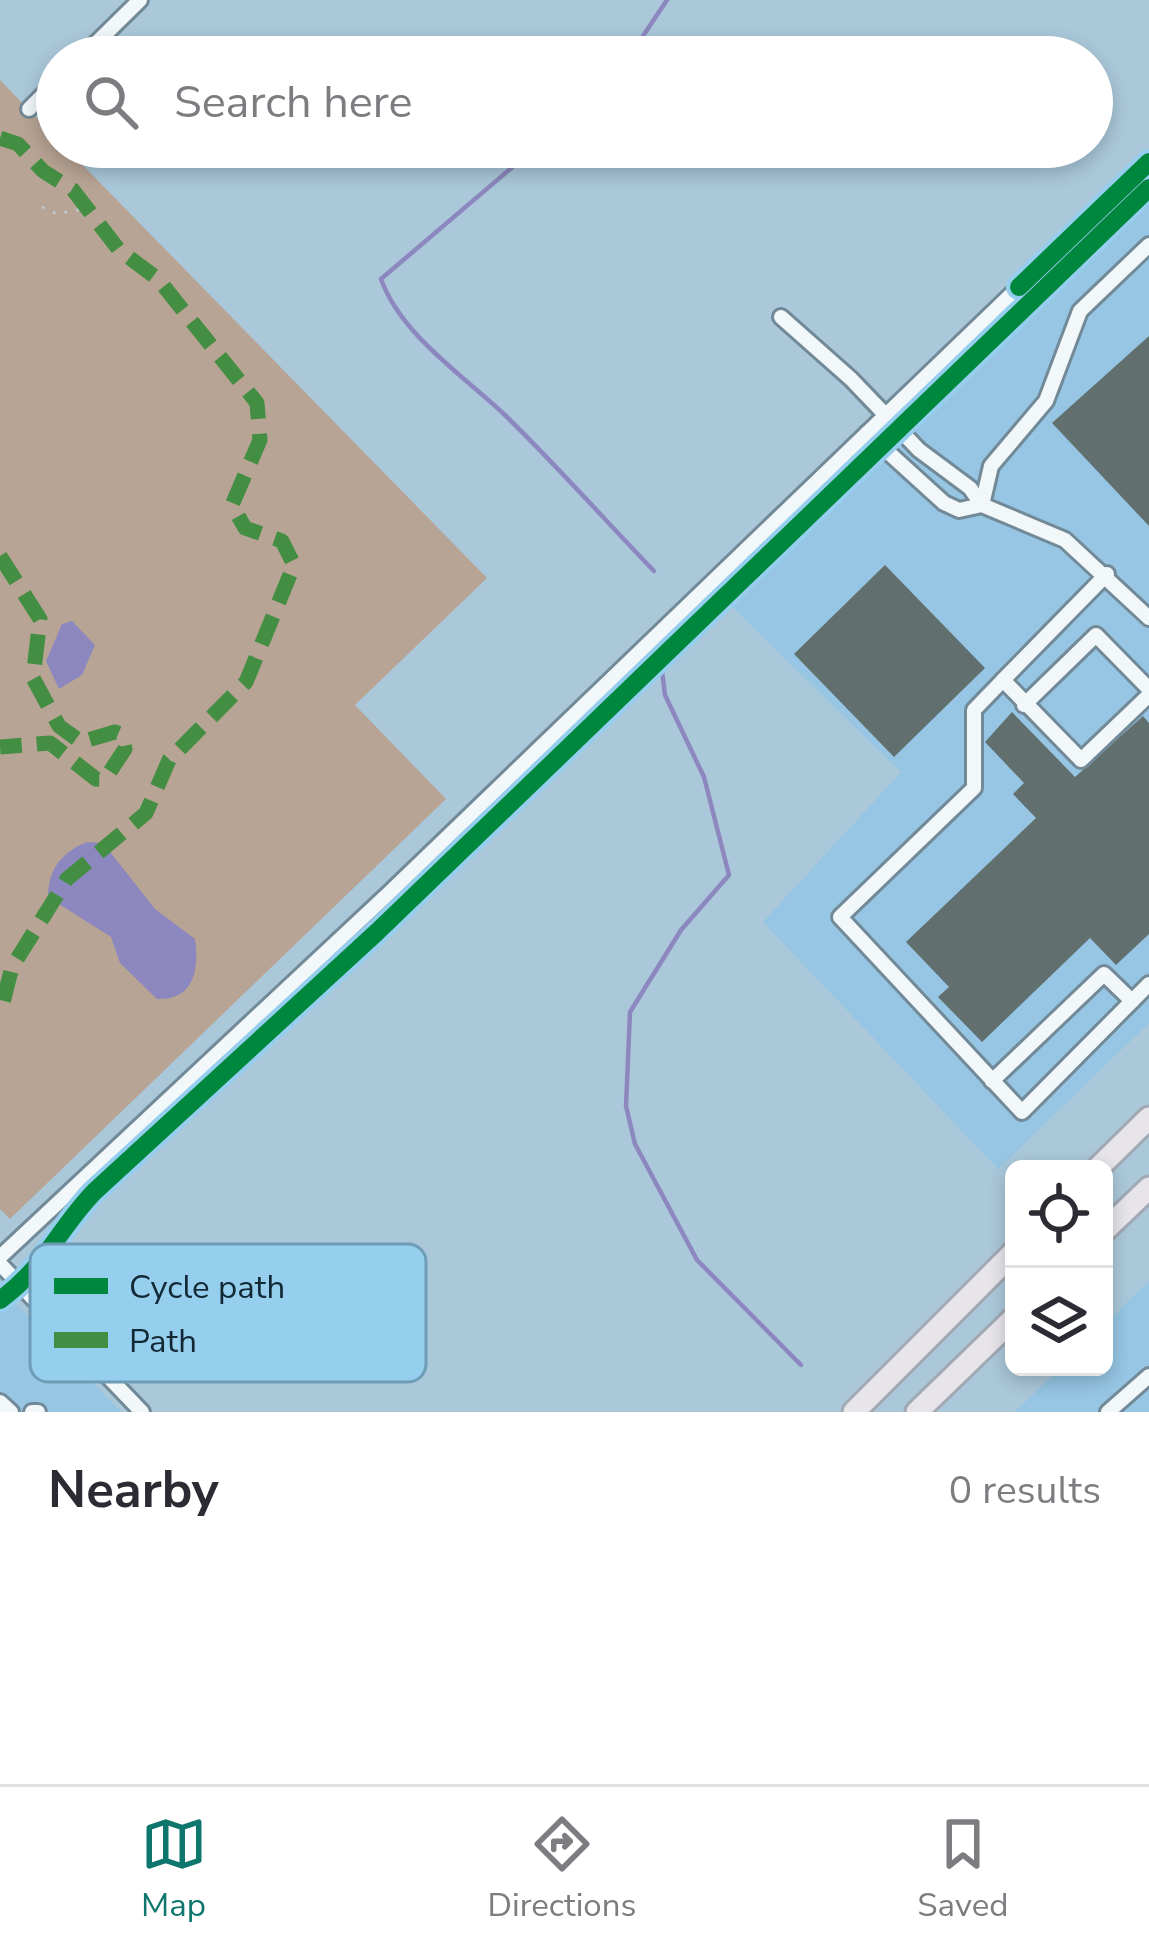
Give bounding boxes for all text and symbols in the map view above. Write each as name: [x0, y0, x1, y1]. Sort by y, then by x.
search box: [36, 36, 1113, 168]
icon: search: [78, 69, 144, 135]
text: Search here: [174, 72, 413, 133]
map controls: [1005, 1160, 1113, 1376]
button: locate: [1005, 1160, 1113, 1268]
legend: [30, 1244, 426, 1382]
text: Cycle path: [129, 1265, 285, 1310]
button: layers: [1005, 1268, 1113, 1376]
text: Path: [129, 1319, 197, 1364]
text: Nearby: [48, 1455, 219, 1525]
text: 0 results: [949, 1464, 1101, 1517]
tab: Map: [141, 1811, 207, 1928]
tab: Directions: [488, 1811, 636, 1928]
tab: Saved: [917, 1811, 1008, 1928]

